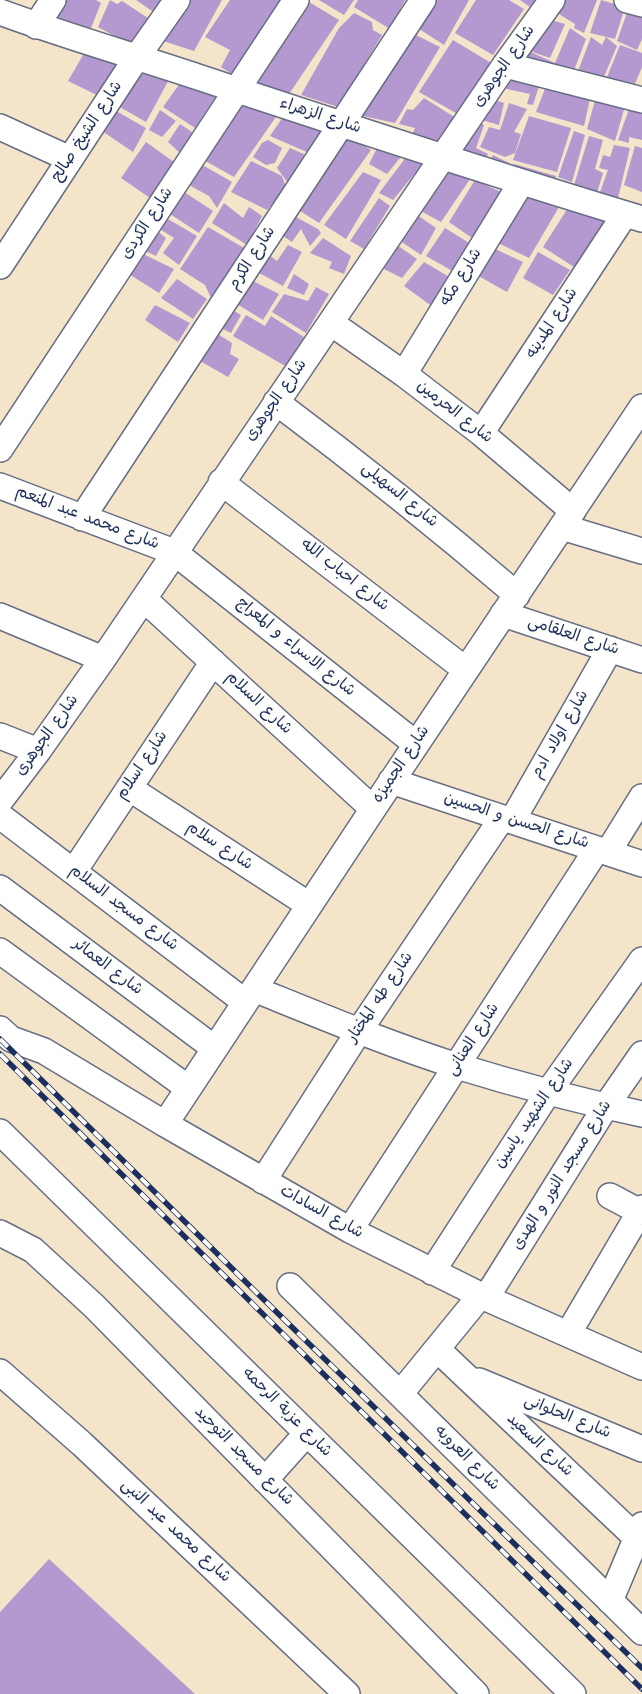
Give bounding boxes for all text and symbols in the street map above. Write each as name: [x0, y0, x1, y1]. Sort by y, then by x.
street label: شارع الجوهرى: [470, 22, 540, 112]
street label: شارع الشيخ صالح: [48, 78, 128, 186]
street label: شارع الزهراء: [277, 95, 363, 139]
street label: شارع الكردى: [118, 185, 178, 263]
street label: شارع الكرم: [225, 223, 281, 295]
street label: شارع مكه: [437, 246, 487, 310]
street label: شارع المدينه: [523, 285, 583, 363]
street label: شارع الجوهرى: [242, 356, 312, 446]
street label: شارع الحرمين: [412, 377, 496, 449]
street label: شارع السهيلى: [357, 459, 441, 533]
street label: شارع محمد عبد المنعم: [12, 483, 162, 555]
street label: شارع احباب الله: [296, 536, 392, 616]
street label: شارع الاسراء و المعراج: [232, 594, 358, 702]
street label: شارع العلقامى: [525, 613, 621, 661]
street label: شارع السلام: [221, 668, 295, 740]
street label: شارع اولاد ادم: [528, 688, 594, 782]
street label: شارع الجوهرى: [12, 692, 84, 780]
street label: شارع الجميزه: [369, 723, 435, 807]
street label: شارع اسلام: [113, 728, 173, 804]
street label: شارع الحسن و الحسين: [441, 789, 591, 855]
street label: شارع سلام: [182, 819, 256, 875]
street label: شارع مسجد السلام: [65, 862, 181, 956]
street label: شارع العمائر: [68, 935, 146, 1001]
street label: شارع طه المختار: [344, 949, 418, 1047]
street label: شارع العنانى: [443, 1000, 505, 1080]
street label: شارع الشهيد ياسين: [491, 1055, 579, 1173]
street label: شارع مسجد النور و الهدى: [509, 1098, 617, 1254]
street label: شارع السادات: [276, 1182, 366, 1244]
street label: شارع عزبة الرحمه: [237, 1364, 335, 1462]
street label: شارع الحلوانى: [521, 1392, 613, 1444]
street label: شارع مسجد التوحيد: [189, 1403, 297, 1511]
street label: شارع السعيد: [502, 1410, 576, 1482]
street label: شارع العروبه: [429, 1422, 503, 1496]
street label: شارع محمد عبد النبى: [116, 1476, 234, 1588]

